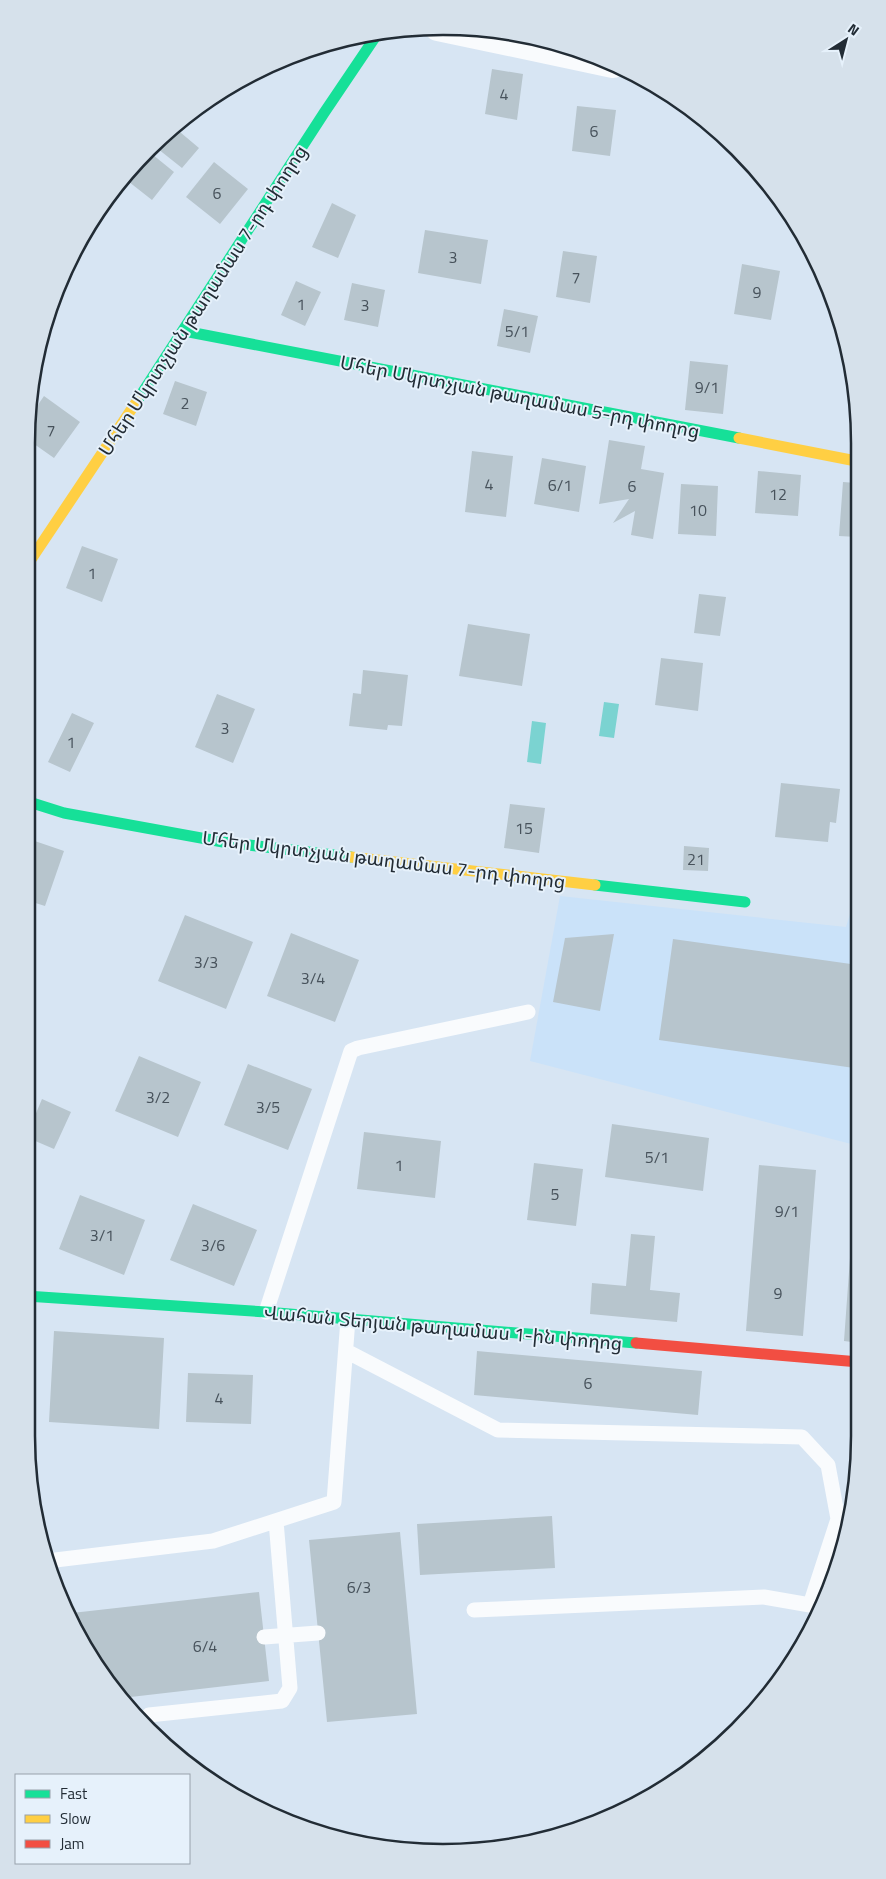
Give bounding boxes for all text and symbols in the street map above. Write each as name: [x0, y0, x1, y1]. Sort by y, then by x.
north arrow: [821, 15, 871, 65]
text: N: [844, 18, 864, 40]
house number: 4: [500, 82, 509, 106]
house number: 6: [590, 119, 599, 143]
street label: Մհեր Մկրտչյան թաղամաս 7-րդ փողոց: [90, 139, 314, 461]
house number: 6: [213, 181, 222, 205]
house number: 3: [449, 245, 457, 269]
house number: 7: [572, 265, 580, 289]
house number: 9: [753, 280, 762, 304]
house number: 1: [297, 292, 305, 316]
house number: 3: [361, 293, 369, 317]
house number: 5/1: [505, 319, 529, 343]
street label: Մհեր Մկրտչյան թաղամաս 5-րդ փողոց: [338, 347, 702, 445]
house number: 9/1: [695, 375, 719, 399]
house number: 2: [181, 391, 189, 415]
house number: 7: [47, 418, 55, 442]
house number: 4: [485, 472, 494, 496]
house number: 6/1: [548, 473, 572, 497]
house number: 6: [628, 474, 637, 498]
house number: 12: [769, 482, 787, 506]
house number: 10: [689, 498, 707, 522]
house number: 1: [88, 561, 96, 585]
house number: 3: [221, 716, 229, 740]
house number: 1: [67, 730, 75, 754]
house number: 15: [515, 816, 533, 840]
street label: Մհեր Մկրտչյան թաղամաս 7-րդ փողոց: [201, 822, 567, 896]
house number: 21: [687, 847, 705, 871]
house number: 3/3: [194, 950, 218, 974]
house number: 3/4: [301, 966, 325, 990]
house number: 3/2: [146, 1085, 170, 1109]
house number: 3/5: [256, 1095, 280, 1119]
house number: 5/1: [645, 1145, 669, 1169]
house number: 1: [395, 1153, 403, 1177]
house number: 5: [551, 1182, 560, 1206]
house number: 9/1: [775, 1199, 799, 1223]
house number: 3/1: [90, 1223, 114, 1247]
house number: 3/6: [201, 1233, 225, 1257]
house number: 9: [774, 1281, 783, 1305]
street label: Վահան Տերյան թաղամաս 1-ին փողոց: [263, 1297, 623, 1357]
house number: 6: [584, 1371, 593, 1395]
house number: 4: [215, 1386, 224, 1410]
house number: 6/3: [347, 1575, 371, 1599]
house number: 6/4: [193, 1634, 217, 1658]
legend: [15, 1774, 190, 1864]
text: Fast: [60, 1782, 88, 1805]
text: Slow: [60, 1807, 91, 1830]
text: Jam: [60, 1832, 84, 1855]

